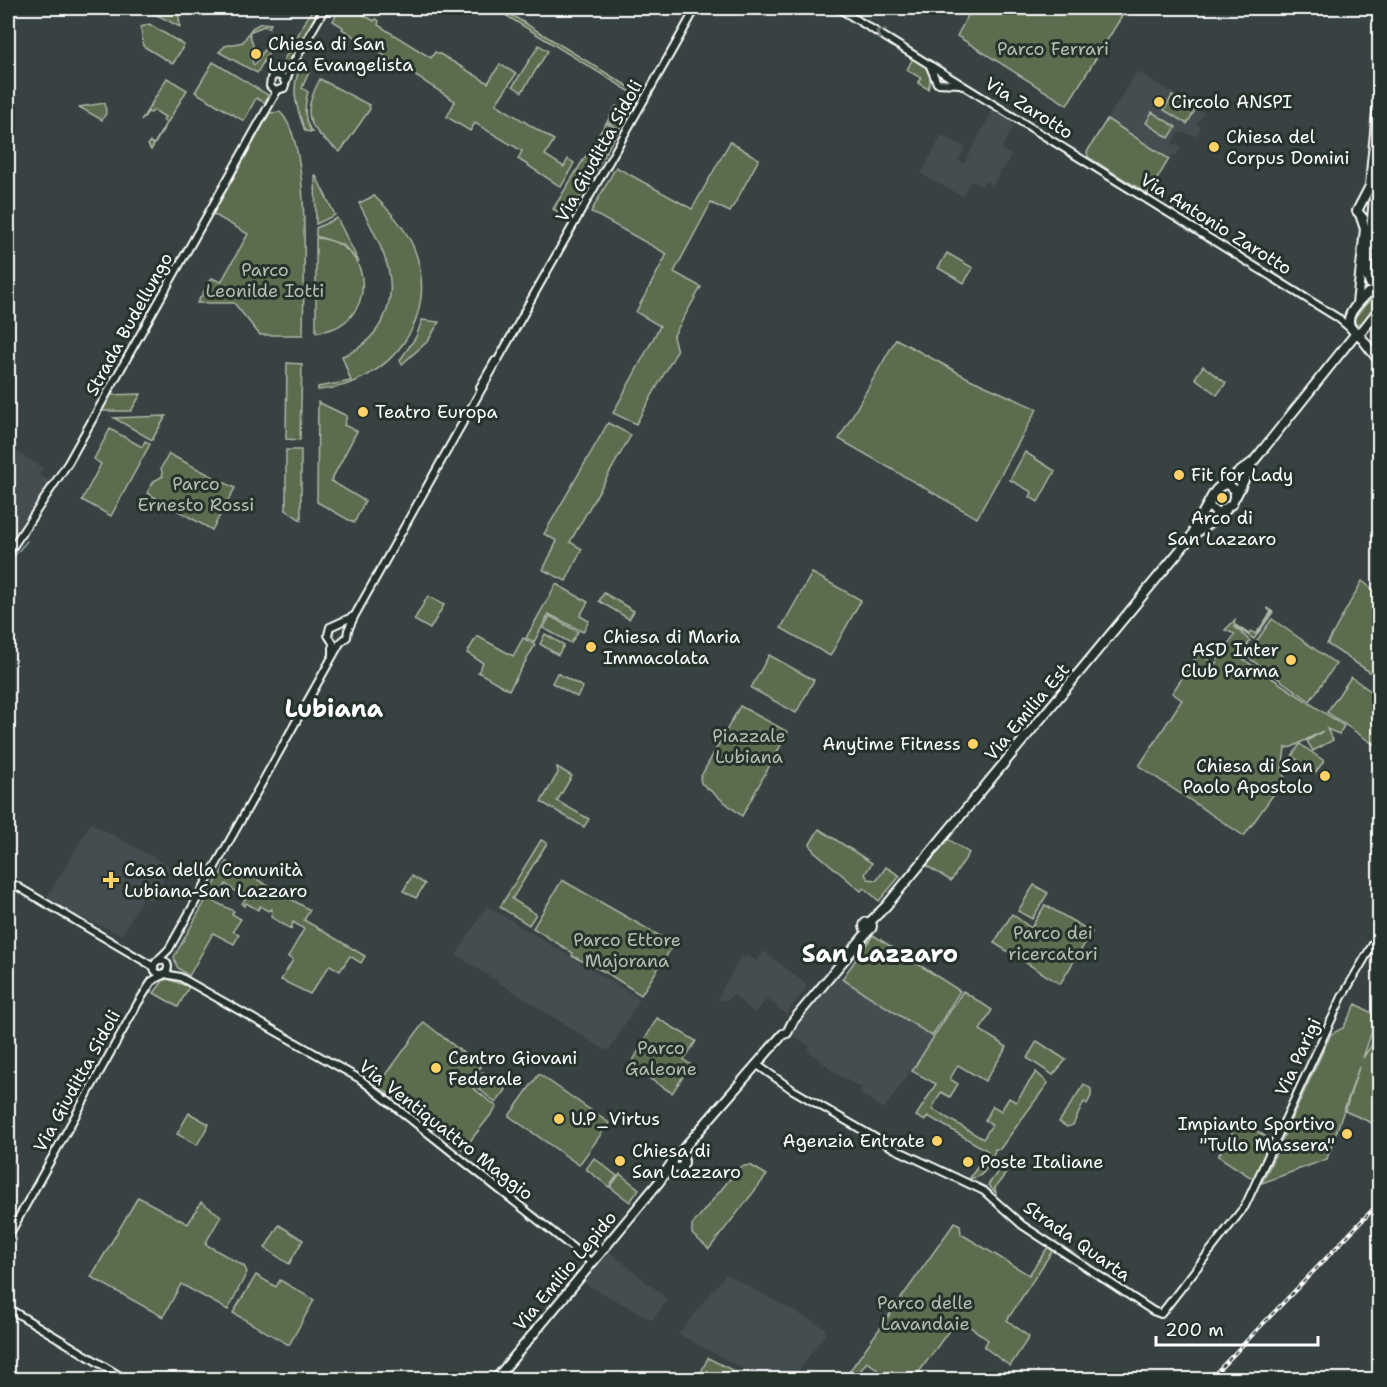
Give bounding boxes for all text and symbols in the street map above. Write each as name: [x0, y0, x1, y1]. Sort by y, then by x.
one-way arrow: [876, 30, 887, 41]
place label: Chiesa di San Luca Evangelista: [268, 32, 413, 77]
park label: Parco Ferrari: [997, 37, 1109, 61]
marker: Chiesa di San Luca Evangelista: [249, 47, 263, 61]
street label: Via Zarotto: [980, 71, 1078, 145]
street label: Via Giuditta Sidoli: [550, 76, 648, 226]
place label: Circolo ANSPI: [1171, 90, 1292, 114]
marker: Circolo ANSPI: [1152, 95, 1166, 109]
place label: Chiesa del Corpus Domini: [1226, 125, 1350, 170]
marker: Chiesa del Corpus Domini: [1207, 140, 1221, 154]
street label: Via Antonio Zarotto: [1136, 168, 1296, 280]
street label: Strada Budellungo: [80, 248, 178, 400]
park label: Parco Leonilde Iotti: [206, 258, 324, 303]
place label: Teatro Europa: [375, 400, 498, 424]
marker: Teatro Europa: [356, 405, 370, 419]
place label: Fit for Lady: [1191, 463, 1293, 487]
marker: Fit for Lady: [1172, 468, 1186, 482]
park label: Parco Ernesto Rossi: [138, 472, 254, 517]
marker: Arco di San Lazzaro: [1215, 491, 1229, 505]
place label: Arco di San Lazzaro: [1168, 506, 1276, 551]
place label: Chiesa di Maria Immacolata: [603, 625, 740, 670]
place label: ASD Inter Club Parma: [1181, 638, 1279, 683]
marker: Chiesa di Maria Immacolata: [584, 640, 598, 654]
marker: ASD Inter Club Parma: [1284, 653, 1298, 667]
street label: Via Emilia Est: [979, 658, 1075, 766]
district label: Lubiana: [285, 693, 384, 725]
park label: Piazzale Lubiana: [712, 724, 786, 769]
place label: Anytime Fitness: [822, 732, 961, 756]
marker: Anytime Fitness: [966, 737, 980, 751]
place label: Chiesa di San Paolo Apostolo: [1183, 754, 1313, 799]
marker: Chiesa di San Paolo Apostolo: [1318, 769, 1332, 783]
place label: Casa della Comunità Lubiana-San Lazzaro: [124, 858, 308, 903]
marker: Casa della Comunità Lubiana-San Lazzaro: [102, 871, 120, 889]
park label: Parco dei ricercatori: [1008, 921, 1098, 966]
park label: Parco Ettore Majorana: [573, 928, 681, 973]
district label: San Lazzaro: [802, 938, 958, 970]
street label: Via Giuditta Sidoli: [28, 1006, 126, 1156]
street label: Via Parigi: [1269, 1014, 1327, 1100]
park label: Parco Galeone: [625, 1036, 697, 1081]
place label: Centro Giovani Federale: [448, 1046, 577, 1091]
street label: Via Ventiquattro Maggio: [354, 1054, 538, 1206]
marker: Centro Giovani Federale: [429, 1061, 443, 1075]
place label: U.P_Virtus: [571, 1107, 660, 1131]
marker: U.P_Virtus: [552, 1112, 566, 1126]
place label: Impianto Sportivo "Tullo Massera": [1178, 1112, 1335, 1157]
marker: Impianto Sportivo "Tullo Massera": [1340, 1127, 1354, 1141]
place label: Agenzia Entrate: [783, 1129, 925, 1153]
marker: Agenzia Entrate: [930, 1134, 944, 1148]
place label: Chiesa di San Lazzaro: [632, 1139, 741, 1184]
place label: Poste Italiane: [980, 1150, 1103, 1174]
marker: Chiesa di San Lazzaro: [613, 1154, 627, 1168]
marker: Poste Italiane: [961, 1155, 975, 1169]
street label: Strada Quarta: [1019, 1195, 1135, 1287]
street label: Via Emilio Lepido: [508, 1206, 622, 1336]
park label: Parco delle Lavandaie: [877, 1291, 973, 1336]
scale bar: [1156, 1309, 1318, 1347]
text: 200 m: [1165, 1318, 1224, 1342]

